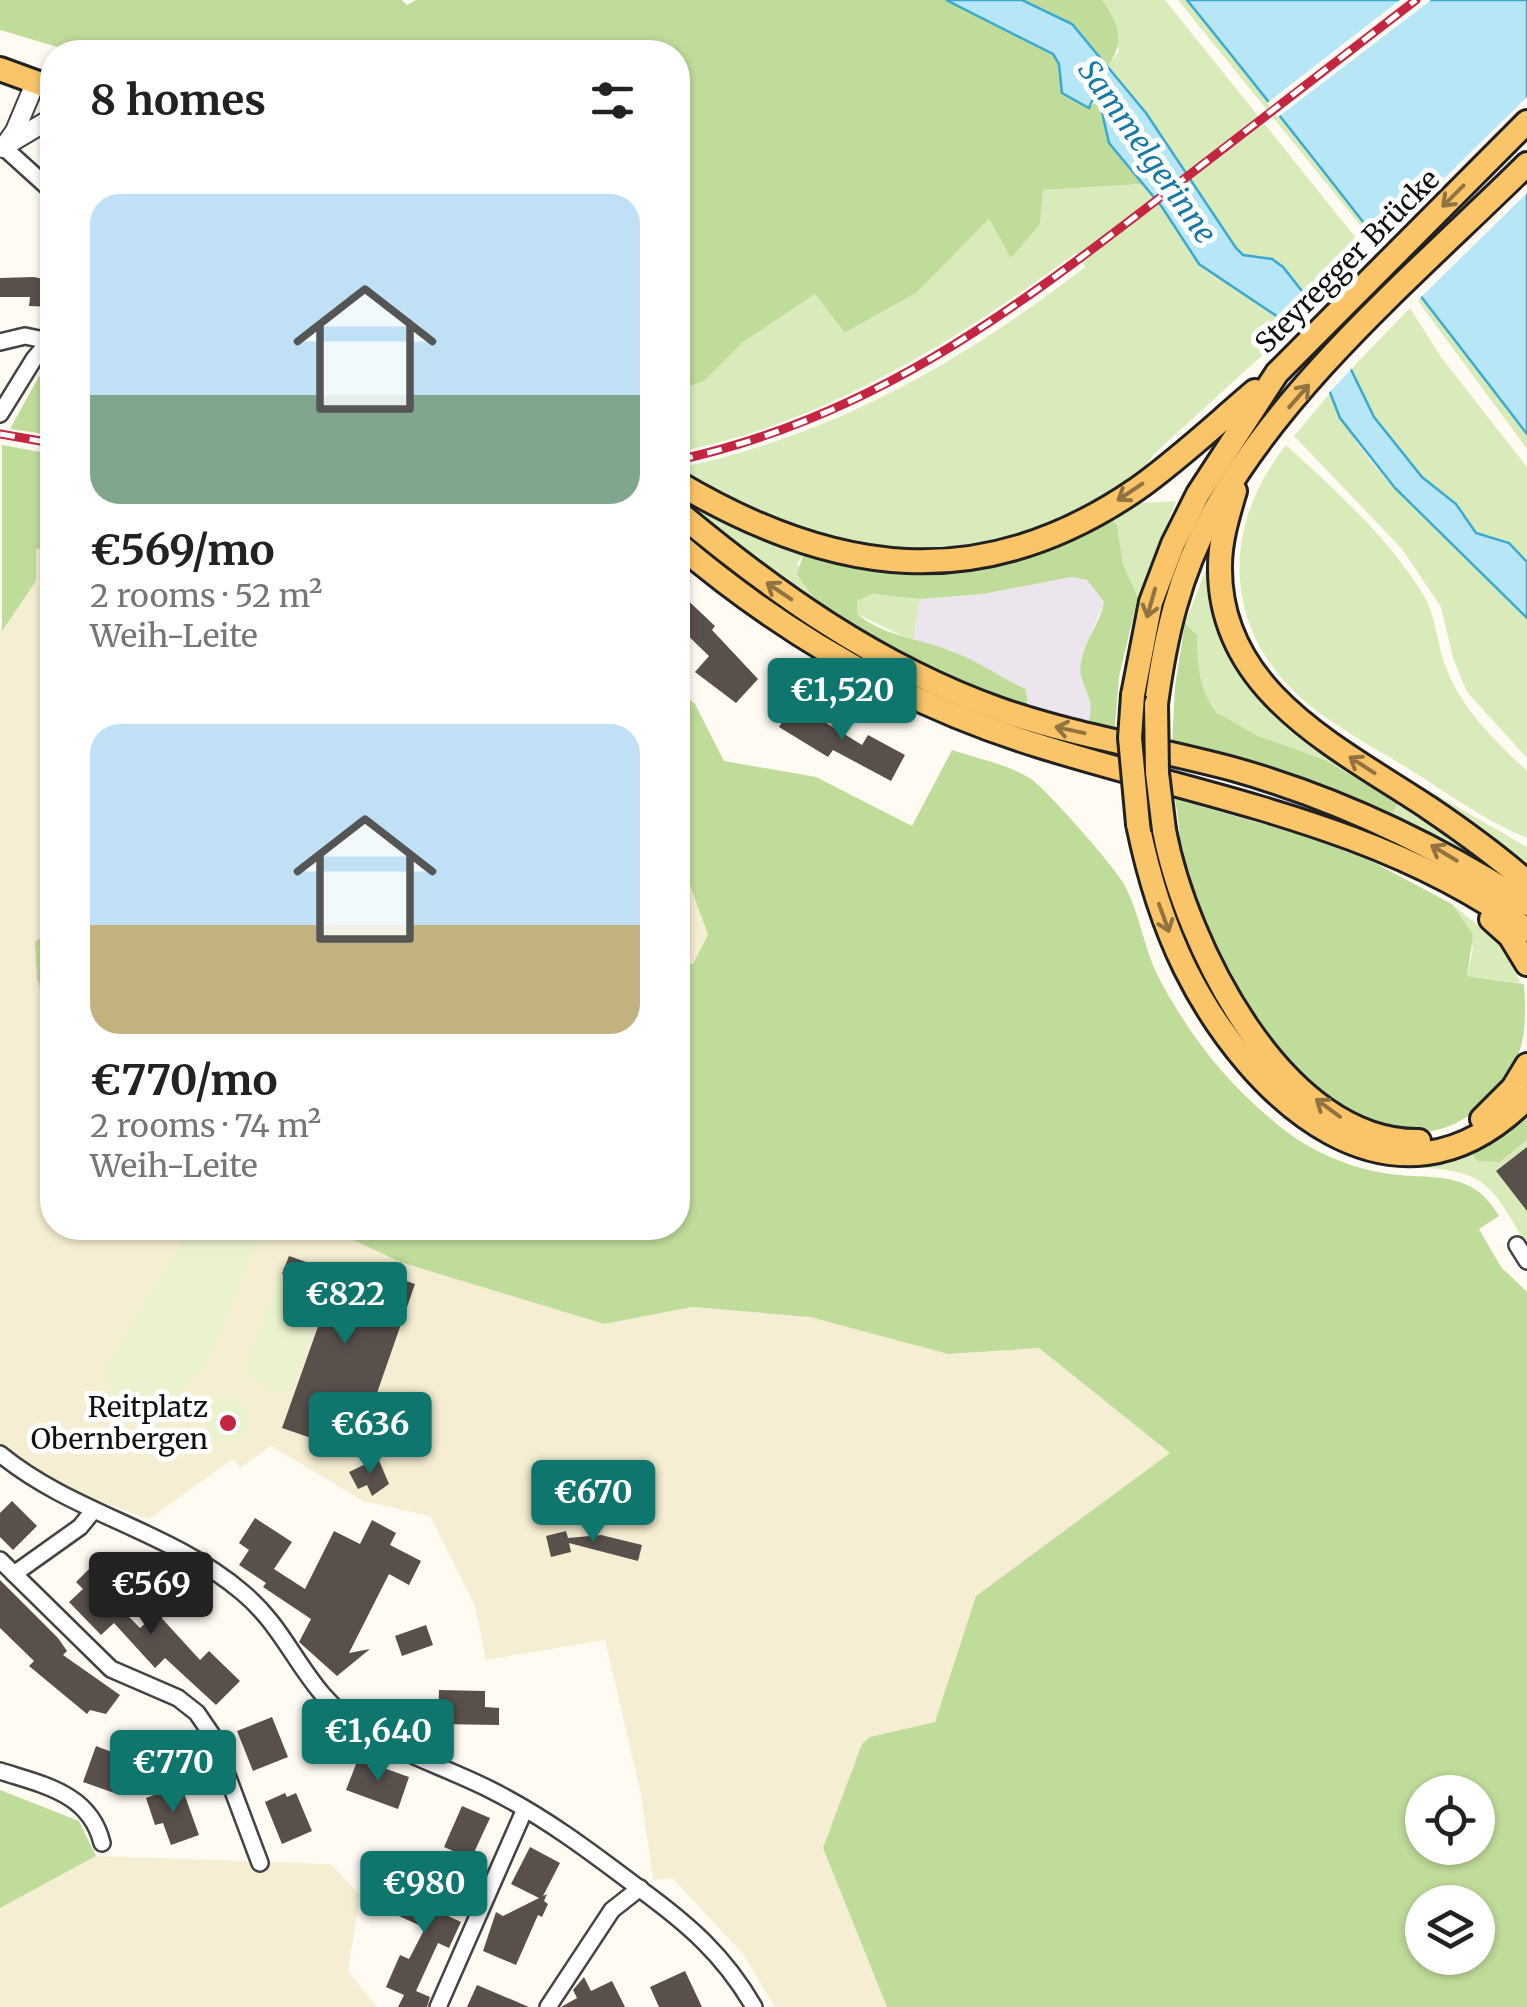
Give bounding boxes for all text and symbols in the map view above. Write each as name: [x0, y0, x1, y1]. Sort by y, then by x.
water label: Sammelgerinne: [1071, 52, 1225, 251]
icon: filters: [585, 73, 640, 128]
text: 8 homes: [90, 74, 266, 126]
street label: Steyregger Brücke: [1247, 161, 1447, 361]
one-way arrow: [1441, 184, 1465, 208]
icon: home: [275, 259, 455, 439]
one-way arrow: [1288, 383, 1310, 409]
one-way arrow: [1117, 481, 1145, 502]
text: €569/mo: [90, 524, 275, 576]
text: 2 rooms · 52 m²: [90, 576, 322, 616]
one-way arrow: [765, 581, 793, 602]
one-way arrow: [1141, 587, 1159, 618]
text: Weih-Leite: [90, 616, 258, 656]
pin: €1,520: [761, 658, 923, 743]
text: €1,520: [790, 670, 894, 710]
one-way arrow: [1055, 720, 1087, 738]
one-way arrow: [1349, 754, 1377, 775]
icon: home: [275, 789, 455, 969]
one-way arrow: [1430, 843, 1459, 863]
one-way arrow: [1157, 902, 1175, 932]
text: €770/mo: [90, 1054, 278, 1106]
one-way arrow: [1315, 1098, 1342, 1119]
text: 2 rooms · 74 m²: [90, 1106, 321, 1146]
text: Weih-Leite: [90, 1146, 258, 1186]
pin: €822: [286, 1262, 404, 1347]
text: €822: [305, 1274, 385, 1314]
place label: Reitplatz Obernbergen: [31, 1389, 208, 1457]
pin: €636: [311, 1392, 429, 1477]
text: €636: [331, 1404, 409, 1444]
marker: Reitplatz Obernbergen: [217, 1412, 239, 1434]
pin: €670: [534, 1460, 652, 1545]
text: €670: [553, 1472, 633, 1512]
pin: €569: [92, 1552, 210, 1637]
text: €569: [111, 1564, 191, 1604]
pin: €1,640: [297, 1699, 459, 1784]
text: €1,640: [324, 1711, 432, 1751]
pin: €770: [114, 1730, 232, 1815]
text: €770: [132, 1742, 214, 1782]
map controls: [1405, 1775, 1495, 1975]
button: locate: [1405, 1775, 1495, 1865]
pin: €980: [365, 1851, 483, 1936]
text: €980: [382, 1863, 466, 1903]
button: layers: [1405, 1885, 1495, 1975]

